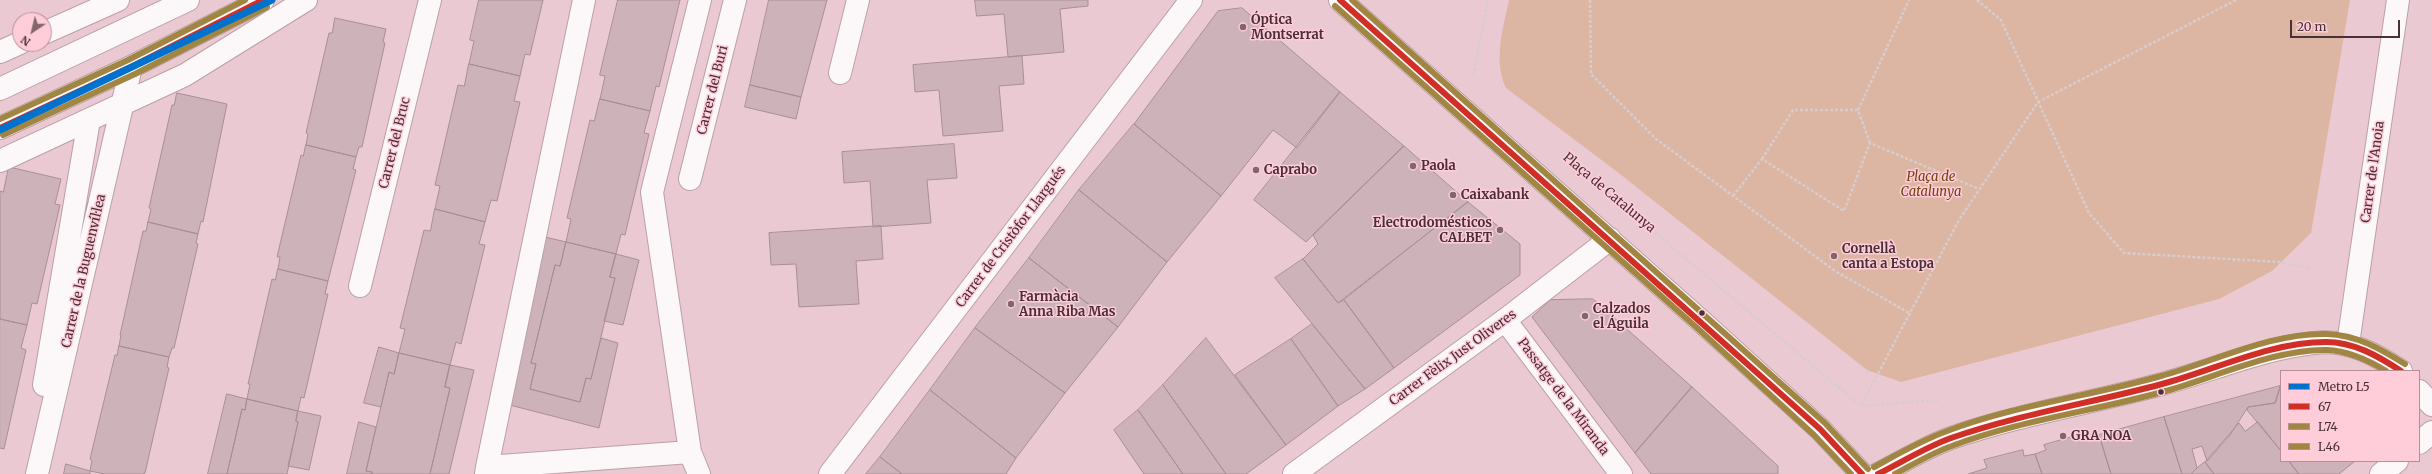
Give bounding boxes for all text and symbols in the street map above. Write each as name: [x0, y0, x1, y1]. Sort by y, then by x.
north arrow: [12, 12, 52, 52]
place label: Óptica Montserrat: [1251, 12, 1324, 43]
scale bar: [2292, 12, 2402, 38]
text: 20 m: [2297, 19, 2326, 34]
marker: Óptica Montserrat: [1238, 22, 1248, 32]
text: N: [18, 33, 33, 49]
street label: Carrer del Buri: [694, 44, 732, 136]
street label: Carrer del Bruc: [376, 96, 414, 190]
street label: Carrer de l'Anoia: [2358, 120, 2388, 224]
street label: Plaça de Catalunya: [1560, 150, 1658, 236]
place label: Paola: [1421, 158, 1456, 174]
marker: Paola: [1408, 161, 1418, 171]
place label: Caprabo: [1264, 162, 1317, 178]
street label: Carrer de Cristòfor Llargués: [953, 163, 1069, 311]
marker: Caprabo: [1251, 165, 1261, 175]
park label: Plaça de Catalunya: [1901, 169, 1961, 200]
place label: Caixabank: [1461, 187, 1529, 203]
marker: Caixabank: [1448, 190, 1458, 200]
street label: Carrer de la Buguenvíl·lea: [59, 193, 109, 349]
place label: Electrodomésticos CALBET: [1373, 215, 1492, 246]
marker: Electrodomésticos CALBET: [1495, 225, 1505, 235]
place label: Cornellà canta a Estopa: [1842, 241, 1934, 272]
marker: Cornellà canta a Estopa: [1829, 251, 1839, 261]
place label: Farmàcia Anna Riba Mas: [1019, 289, 1116, 320]
marker: Farmàcia Anna Riba Mas: [1006, 299, 1016, 309]
place label: Calzados el Águila: [1593, 301, 1650, 332]
street label: Carrer Fèlix Just Oliveres: [1386, 307, 1520, 409]
unlabelled marker: [1697, 308, 1707, 318]
marker: Calzados el Águila: [1580, 311, 1590, 321]
street label: Passatge de la Miranda: [1514, 335, 1612, 459]
legend: [2280, 370, 2420, 462]
text: Metro L5: [2318, 379, 2370, 394]
unlabelled marker: [2156, 387, 2166, 397]
text: 67: [2318, 399, 2331, 414]
text: L74: [2318, 419, 2338, 434]
place label: GRA NOA: [2071, 428, 2131, 444]
marker: GRA NOA: [2058, 431, 2068, 441]
text: L46: [2318, 439, 2340, 454]

